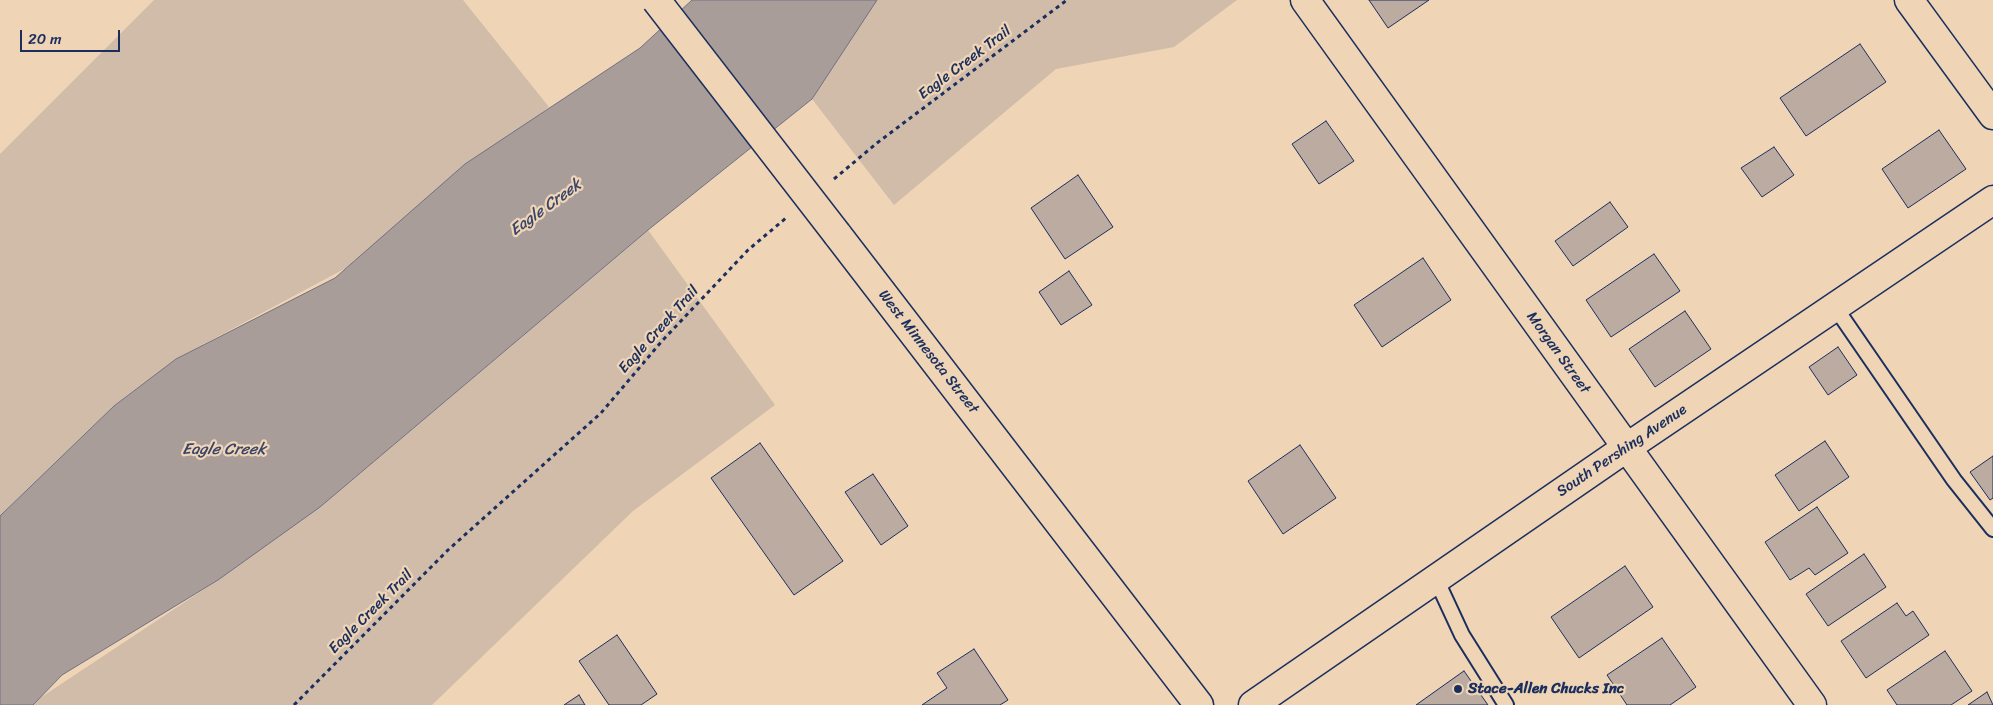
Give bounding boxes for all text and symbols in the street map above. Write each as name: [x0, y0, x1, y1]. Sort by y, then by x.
scale bar: [22, 20, 122, 52]
street label: Eagle Creek Trail: [915, 22, 1015, 104]
text: 20 m: [28, 26, 62, 52]
water label: Eagle Creek: [507, 176, 585, 240]
street label: Eagle Creek Trail: [615, 283, 703, 377]
street label: West Minnesota Street: [874, 287, 982, 417]
street label: Morgan Street: [1522, 309, 1594, 397]
street label: South Pershing Avenue: [1554, 401, 1690, 501]
water label: Eagle Creek: [182, 440, 266, 460]
street label: Eagle Creek Trail: [325, 566, 417, 658]
place label: Stace-Allen Chucks Inc: [1468, 680, 1624, 698]
marker: Stace-Allen Chucks Inc: [1452, 683, 1464, 695]

